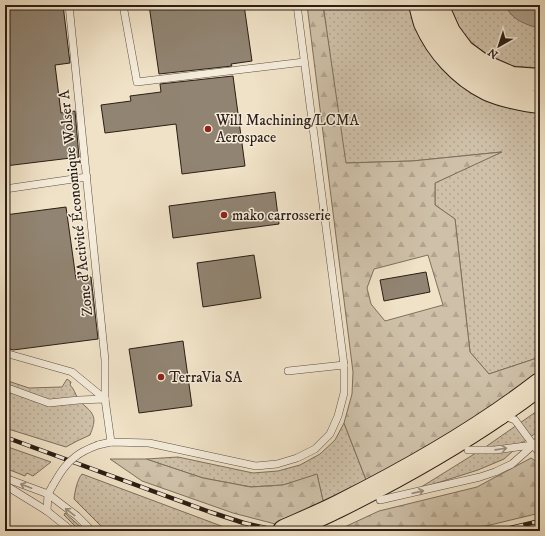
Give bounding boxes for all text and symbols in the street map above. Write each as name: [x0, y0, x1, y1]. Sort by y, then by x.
north arrow: [479, 26, 519, 66]
text: N: [485, 45, 501, 61]
street label: Zone d'Activité Économique Wolser A: [55, 89, 97, 317]
place label: Will Machining/LCMA Aerospace: [215, 111, 360, 147]
marker: Will Machining/LCMA Aerospace: [203, 124, 213, 134]
place label: mako carrosserie: [232, 206, 331, 225]
marker: mako carrosserie: [219, 210, 229, 220]
place label: TerraVia SA: [169, 368, 243, 387]
marker: TerraVia SA: [156, 372, 166, 382]
one-way arrow: [494, 445, 507, 453]
one-way arrow: [21, 482, 33, 489]
one-way arrow: [411, 487, 424, 495]
one-way arrow: [65, 507, 76, 516]

